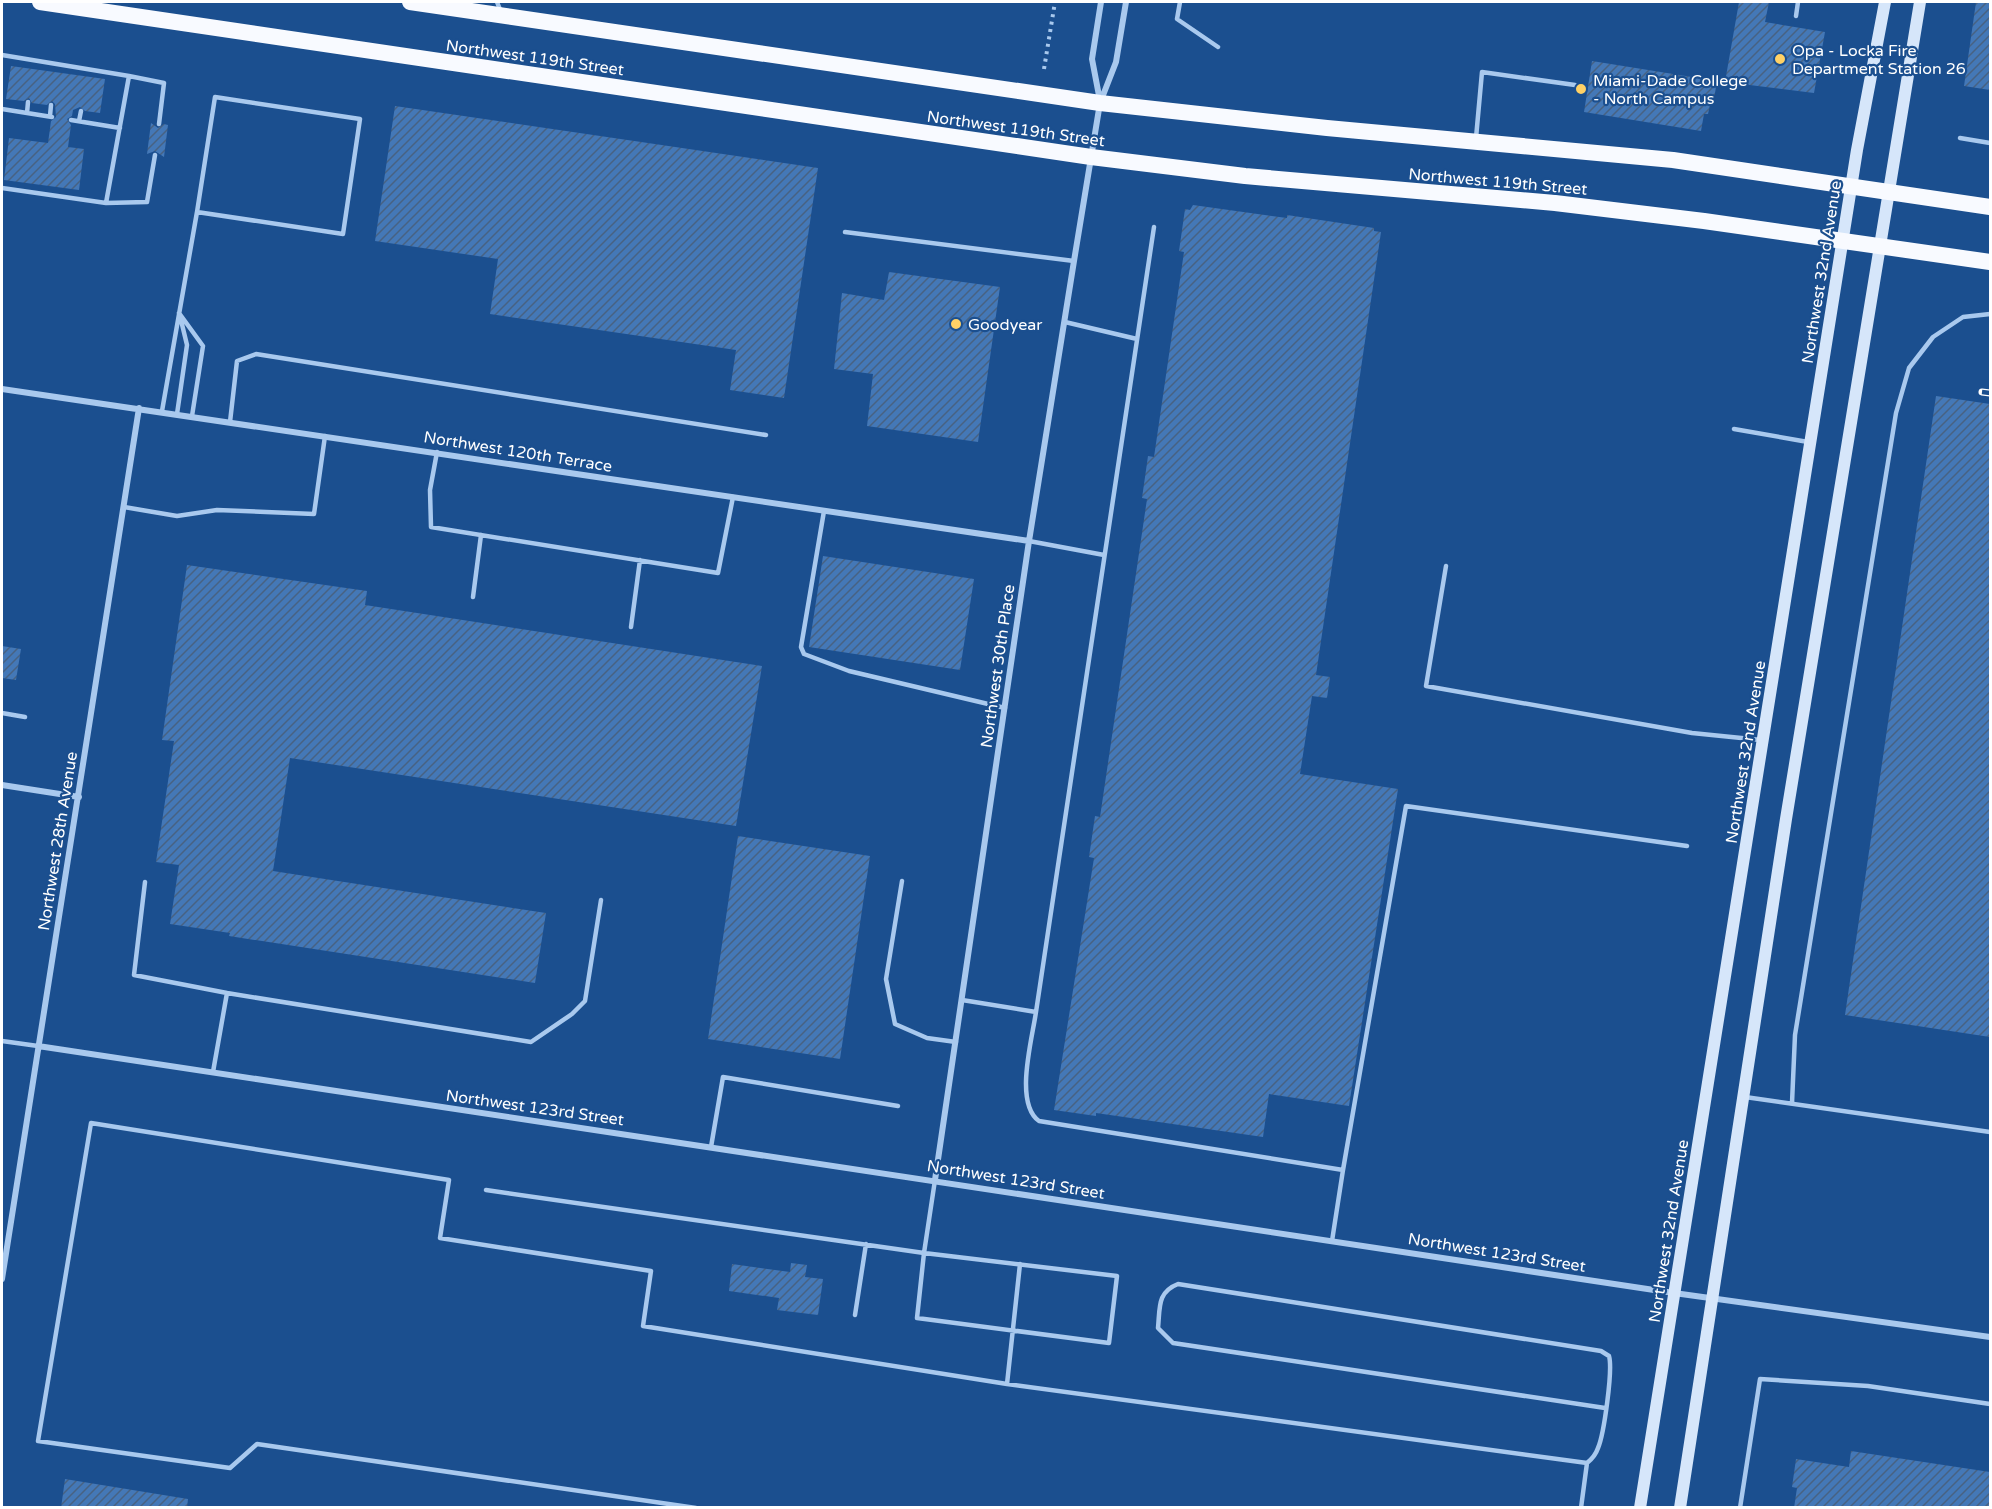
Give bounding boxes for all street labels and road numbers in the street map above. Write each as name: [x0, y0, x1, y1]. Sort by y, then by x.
street label: Northwest 119th Street: [445, 36, 625, 80]
street label: Northwest 119th Street: [926, 107, 1106, 151]
street label: Northwest 119th Street: [1408, 164, 1588, 200]
street label: Northwest 32nd Avenue: [1798, 179, 1846, 365]
street label: Northwest 120th Terrace: [422, 427, 613, 477]
street label: Northwest 30th Place: [977, 583, 1019, 749]
street label: Northwest 32nd Avenue: [1722, 659, 1770, 845]
street label: Northwest 28th Avenue: [34, 750, 82, 932]
street label: Northwest 123rd Street: [444, 1086, 625, 1130]
street label: Northwest 32nd Avenue: [1645, 1138, 1693, 1324]
street label: Northwest 123rd Street: [926, 1156, 1106, 1204]
street label: Northwest 123rd Street: [1407, 1229, 1587, 1277]

